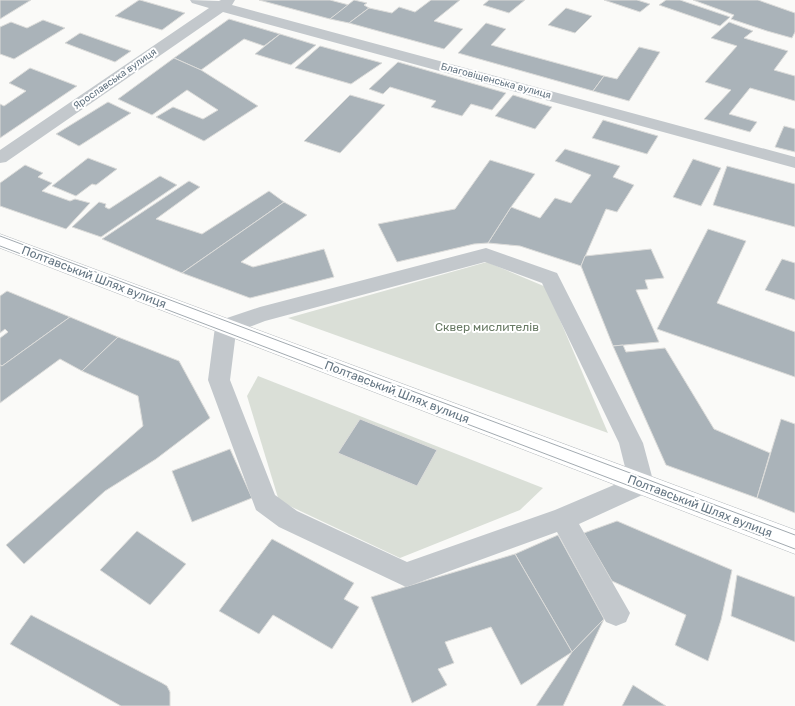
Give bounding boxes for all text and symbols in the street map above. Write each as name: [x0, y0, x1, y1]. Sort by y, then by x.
street label: Ярославська вулиця: [71, 46, 159, 112]
street label: Благовіщенська вулиця: [440, 60, 552, 102]
street label: Полтавський Шлях вулиця: [20, 243, 168, 311]
park label: Сквер мислителів: [435, 320, 539, 334]
street label: Полтавський Шлях вулиця: [323, 358, 471, 426]
street label: Полтавський Шлях вулиця: [626, 472, 774, 540]

